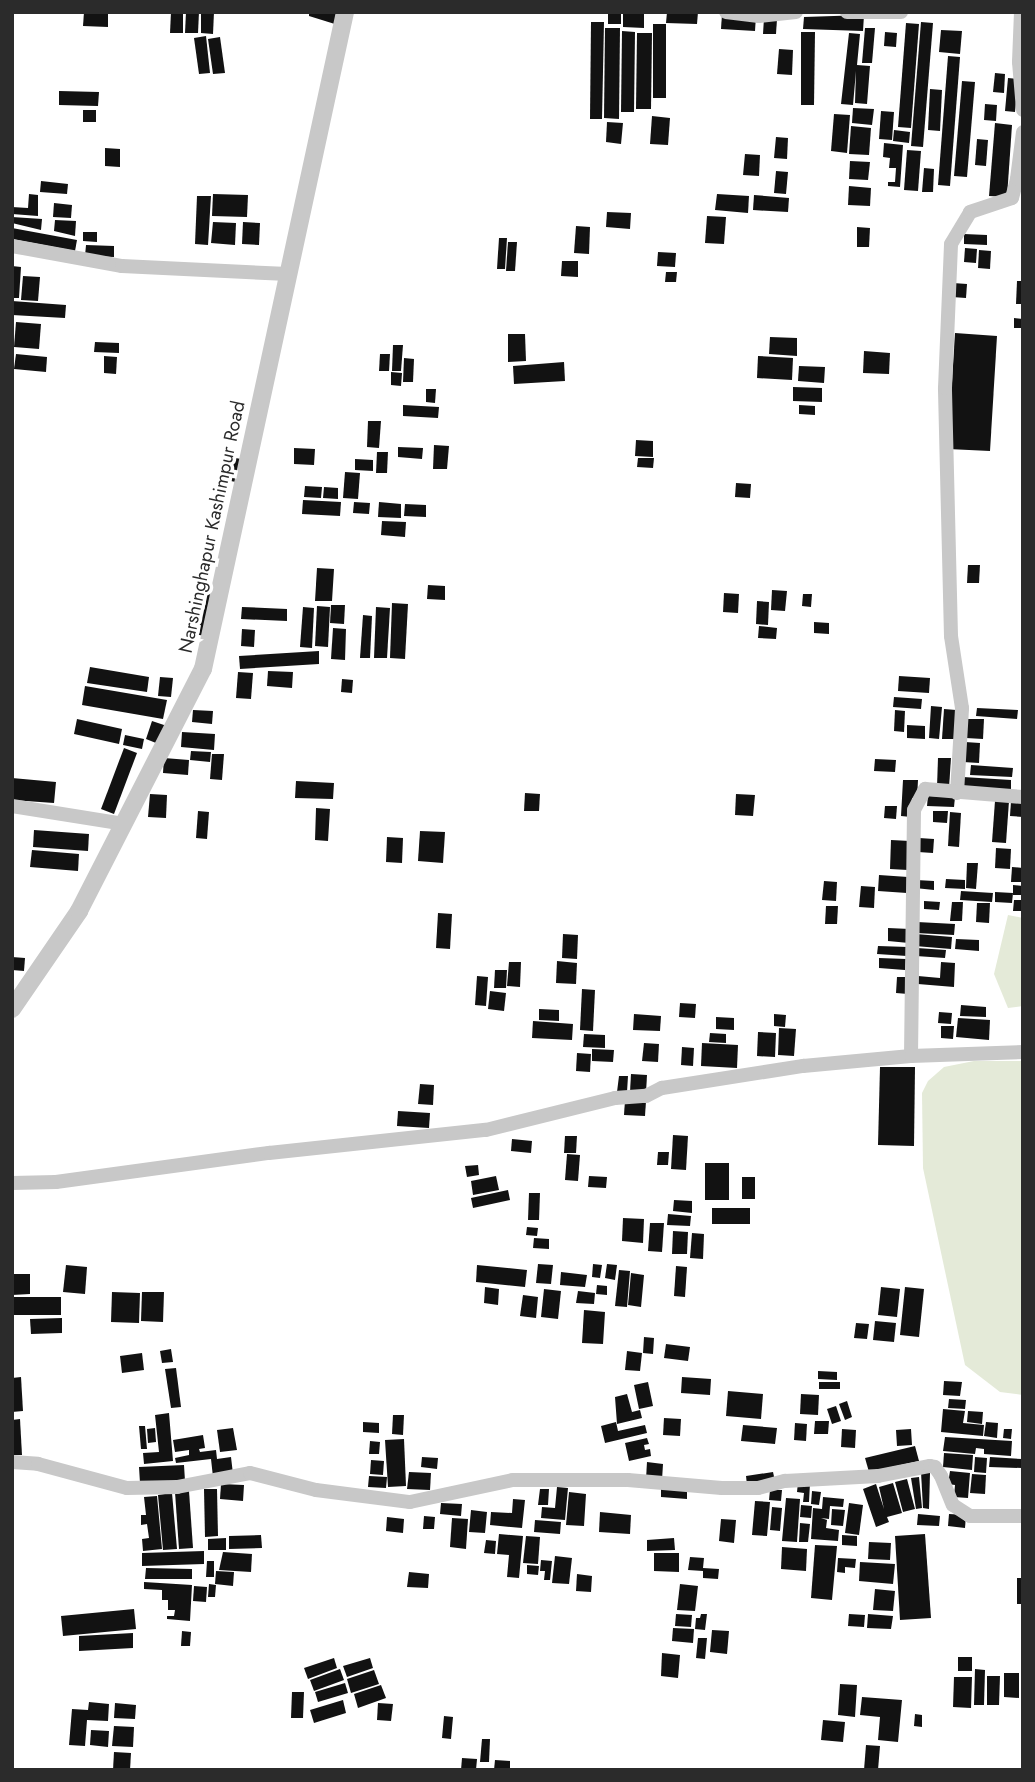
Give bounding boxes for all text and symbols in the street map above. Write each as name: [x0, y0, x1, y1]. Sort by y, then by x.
street label: Narshinghapur Kashimpur Road: [174, 399, 250, 655]

